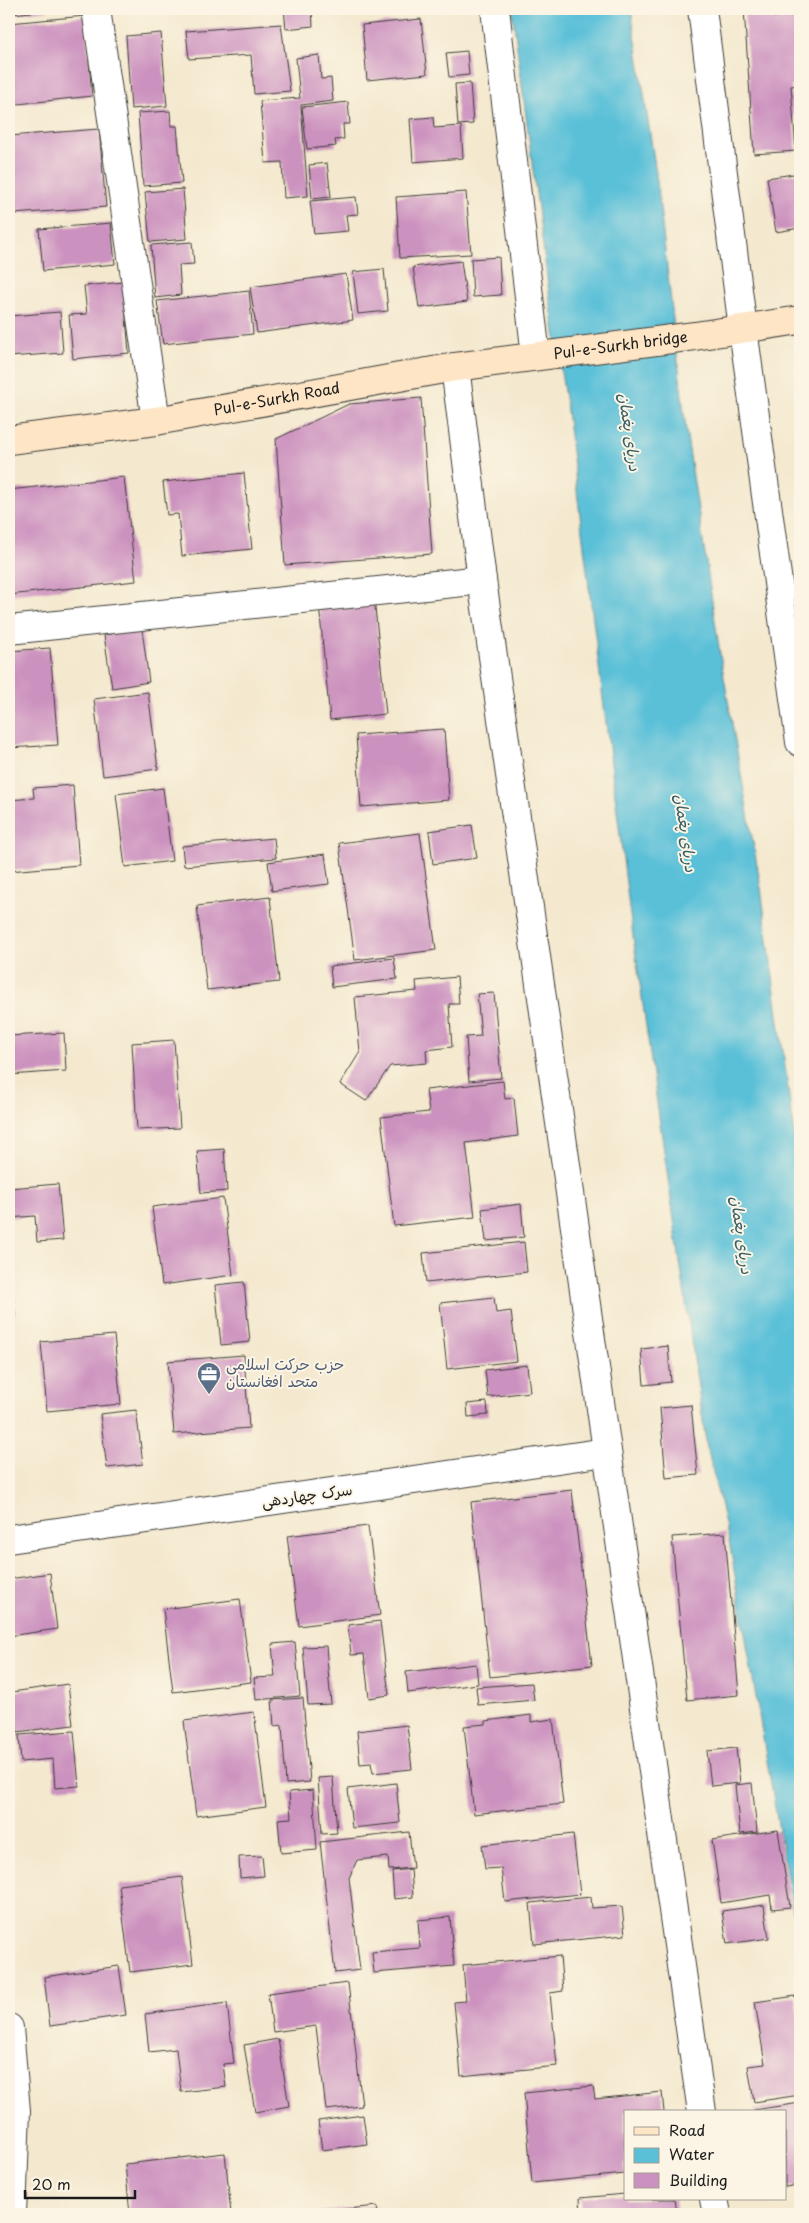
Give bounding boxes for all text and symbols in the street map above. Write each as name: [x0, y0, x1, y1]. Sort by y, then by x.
street label: Pul-e-Surkh bridge: [552, 324, 689, 364]
street label: Pul-e-Surkh Road: [212, 375, 342, 420]
water label: دریای پغمان: [614, 391, 648, 473]
water label: دریای پغمان: [670, 792, 704, 874]
water label: دریای پغمان: [726, 1194, 760, 1276]
place label: حزب حرکت اسلامی متحد افغانستان: [226, 1352, 344, 1392]
office icon: حزب حرکت اسلامی متحد افغانستان: [196, 1361, 222, 1395]
street label: سرک چهاردهی: [260, 1477, 354, 1512]
legend: [624, 2110, 786, 2200]
text: Road: [669, 2118, 705, 2141]
text: Water: [669, 2142, 714, 2165]
scale bar: [25, 2168, 135, 2200]
text: Building: [669, 2168, 728, 2191]
text: 20 m: [32, 2172, 71, 2195]

